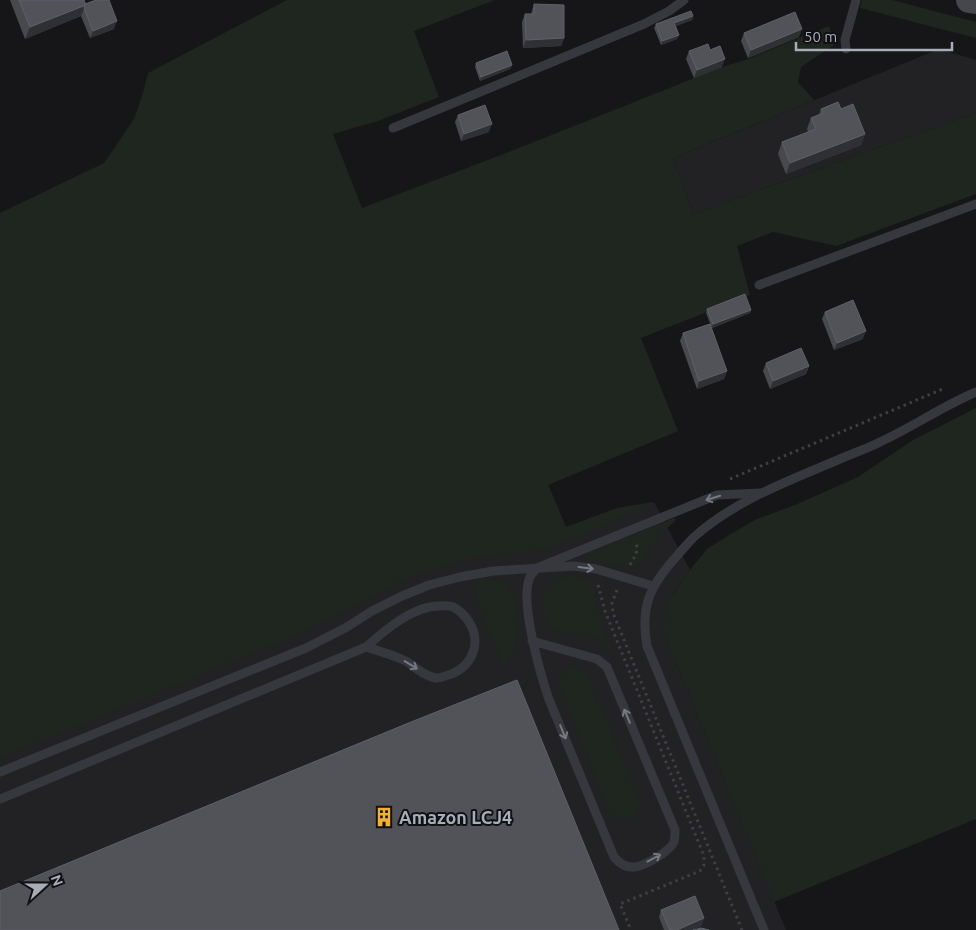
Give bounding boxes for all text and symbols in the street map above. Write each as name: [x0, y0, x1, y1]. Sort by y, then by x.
scale bar: [796, 20, 952, 52]
text: 50 m: [804, 28, 837, 45]
one-way arrow: [705, 493, 721, 503]
one-way arrow: [577, 563, 593, 573]
one-way arrow: [404, 661, 418, 671]
one-way arrow: [621, 709, 631, 724]
one-way arrow: [559, 725, 568, 740]
building icon: Amazon LCJ4: [373, 806, 395, 828]
place label: Amazon LCJ4: [399, 807, 512, 827]
one-way arrow: [646, 853, 661, 863]
north arrow: [20, 860, 70, 910]
text: N: [48, 873, 66, 888]

